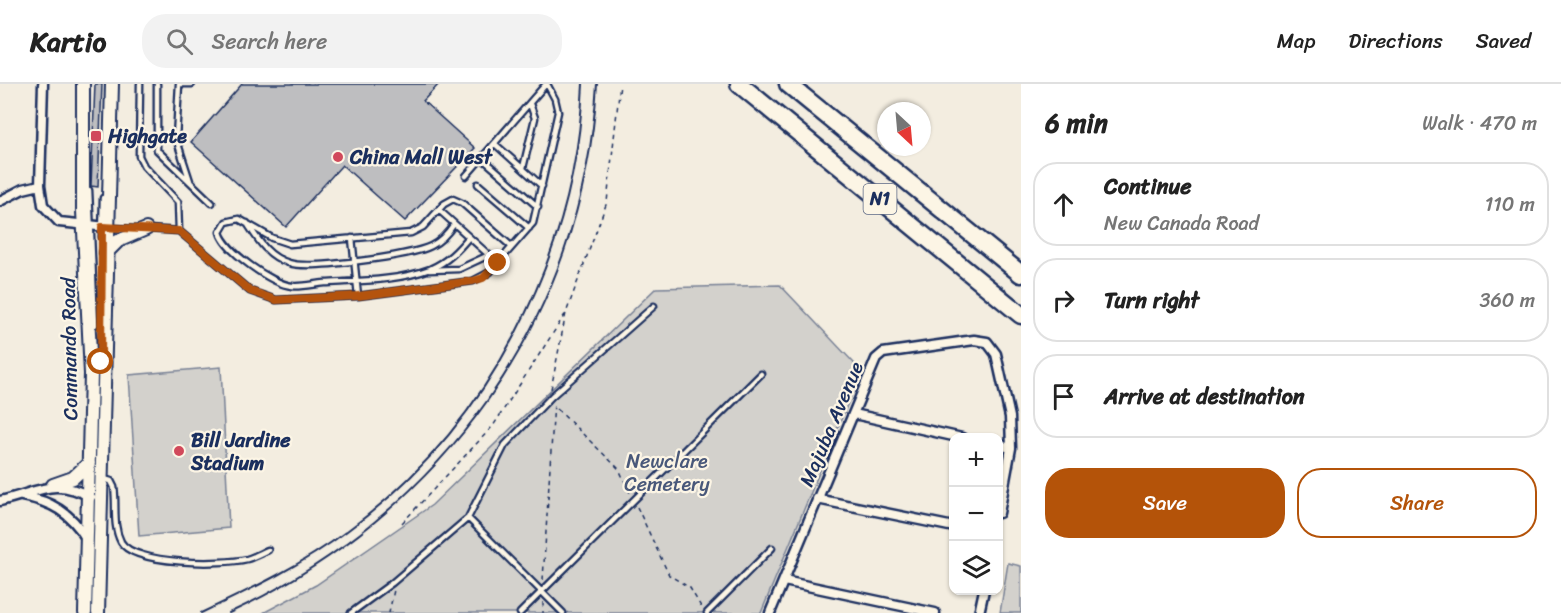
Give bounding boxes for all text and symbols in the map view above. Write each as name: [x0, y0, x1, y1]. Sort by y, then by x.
search box: [142, 14, 562, 68]
text: Kartio: [30, 17, 106, 66]
text: Search here: [211, 22, 327, 61]
text: Map: [1277, 22, 1315, 60]
text: Directions: [1348, 22, 1443, 60]
text: Saved: [1476, 22, 1531, 60]
icon: search: [163, 25, 196, 58]
text: 6 min: [1045, 100, 1108, 146]
north arrow: [877, 102, 931, 156]
text: Walk · 470 m: [1422, 106, 1537, 141]
place label: Highgate: [107, 119, 187, 154]
marker: Highgate: [89, 129, 103, 143]
place label: China Mall West: [349, 140, 494, 175]
marker: China Mall West: [331, 150, 345, 164]
text: Continue: [1104, 167, 1192, 206]
road number: N1: [864, 184, 896, 214]
text: 110 m: [1485, 187, 1535, 222]
icon: ahead: [1047, 188, 1080, 221]
text: New Canada Road: [1104, 206, 1259, 241]
route end: [484, 249, 510, 275]
street label: Commando Road: [51, 276, 88, 421]
text: Turn right: [1104, 281, 1199, 320]
text: 360 m: [1479, 283, 1535, 318]
icon: right: [1047, 284, 1080, 317]
route start: [87, 348, 113, 374]
street label: Majuba Avenue: [789, 356, 874, 492]
text: Arrive at destination: [1104, 377, 1305, 416]
icon: arrive: [1047, 380, 1080, 413]
place label: Bill Jardine Stadium: [190, 423, 291, 481]
map controls: [949, 433, 1003, 595]
button: +: [949, 433, 1003, 487]
marker: Bill Jardine Stadium: [172, 444, 186, 458]
park label: Newclare Cemetery: [624, 444, 710, 502]
button: Save: [1045, 468, 1285, 538]
button: Share: [1297, 468, 1537, 538]
button: −: [949, 487, 1003, 541]
button: layers: [949, 541, 1003, 595]

